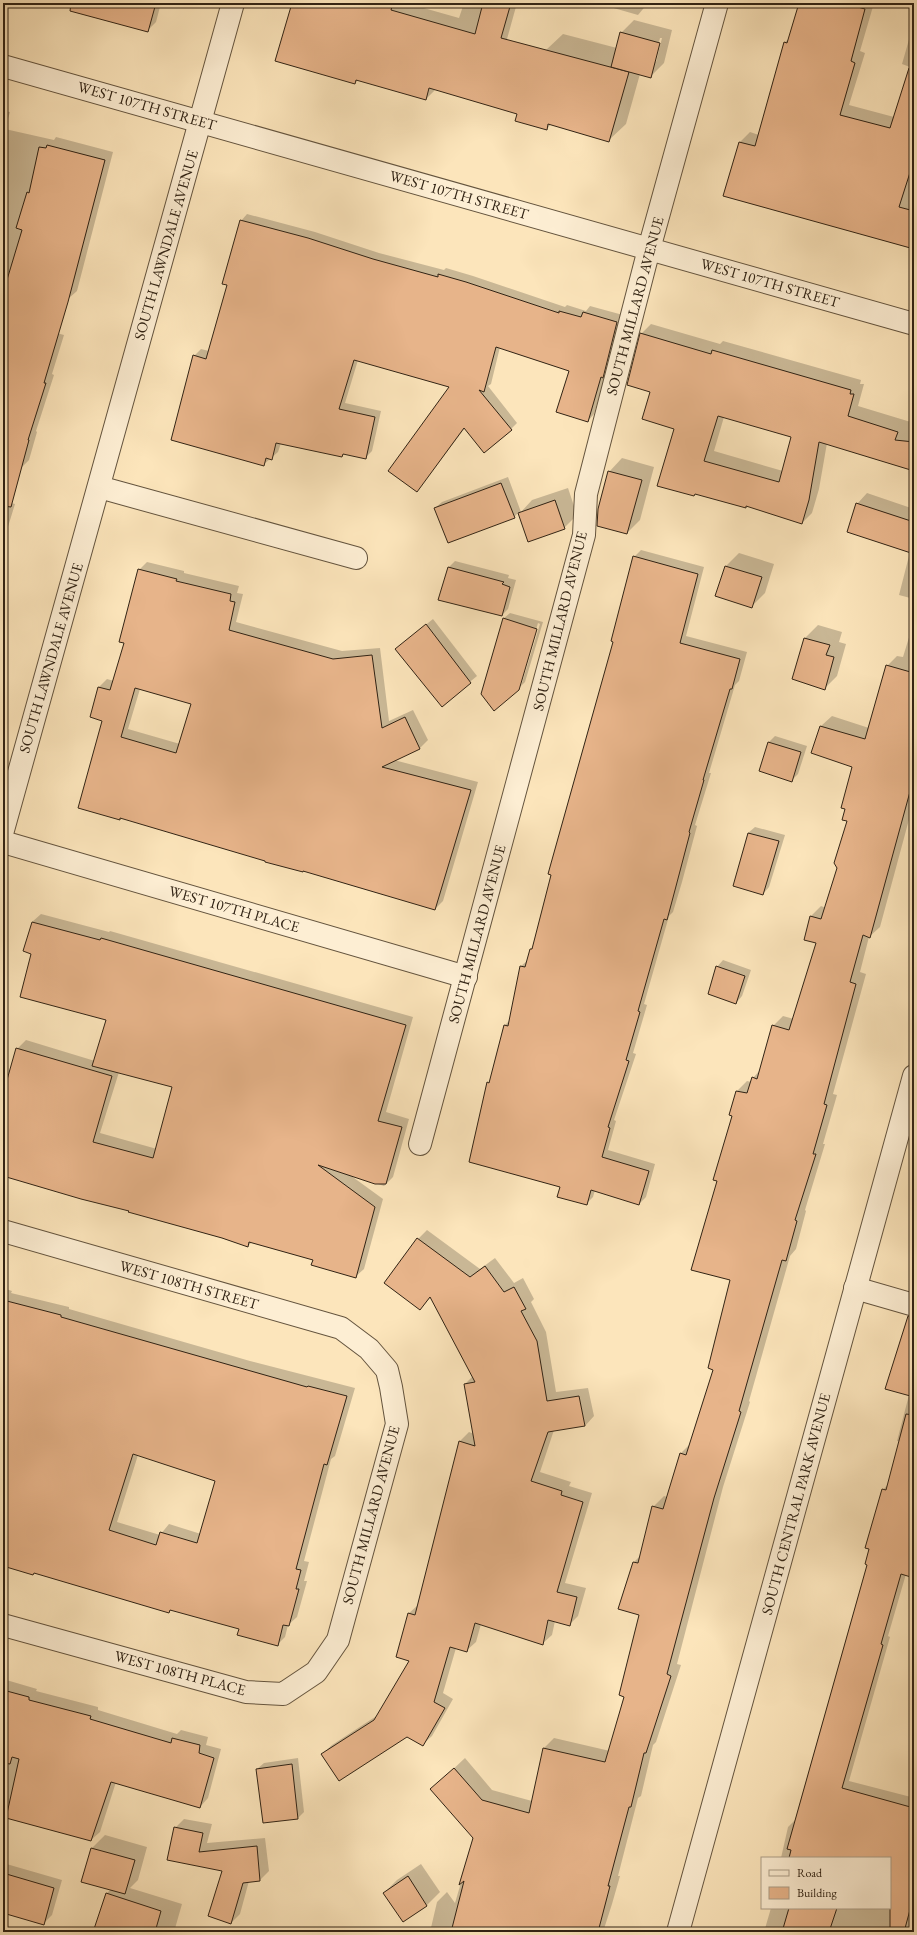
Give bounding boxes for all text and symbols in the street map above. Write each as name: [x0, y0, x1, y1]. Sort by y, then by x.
street label: WEST 107TH STREET: [75, 77, 220, 135]
street label: SOUTH LAWNDALE AVENUE: [129, 147, 202, 342]
street label: WEST 107TH STREET: [387, 166, 532, 224]
street label: SOUTH MILLARD AVENUE: [601, 214, 668, 397]
street label: WEST 107TH STREET: [698, 254, 843, 312]
street label: SOUTH MILLARD AVENUE: [528, 529, 591, 713]
street label: SOUTH LAWNDALE AVENUE: [14, 560, 87, 755]
street label: SOUTH MILLARD AVENUE: [443, 842, 510, 1025]
street label: WEST 107TH PLACE: [167, 881, 302, 936]
street label: WEST 108TH STREET: [117, 1256, 262, 1314]
street label: SOUTH CENTRAL PARK AVENUE: [757, 1390, 834, 1617]
street label: SOUTH MILLARD AVENUE: [337, 1423, 404, 1606]
street label: WEST 108TH PLACE: [112, 1646, 248, 1699]
legend: [761, 1857, 891, 1909]
text: Road: [797, 1865, 823, 1881]
text: Building: [797, 1885, 838, 1901]

